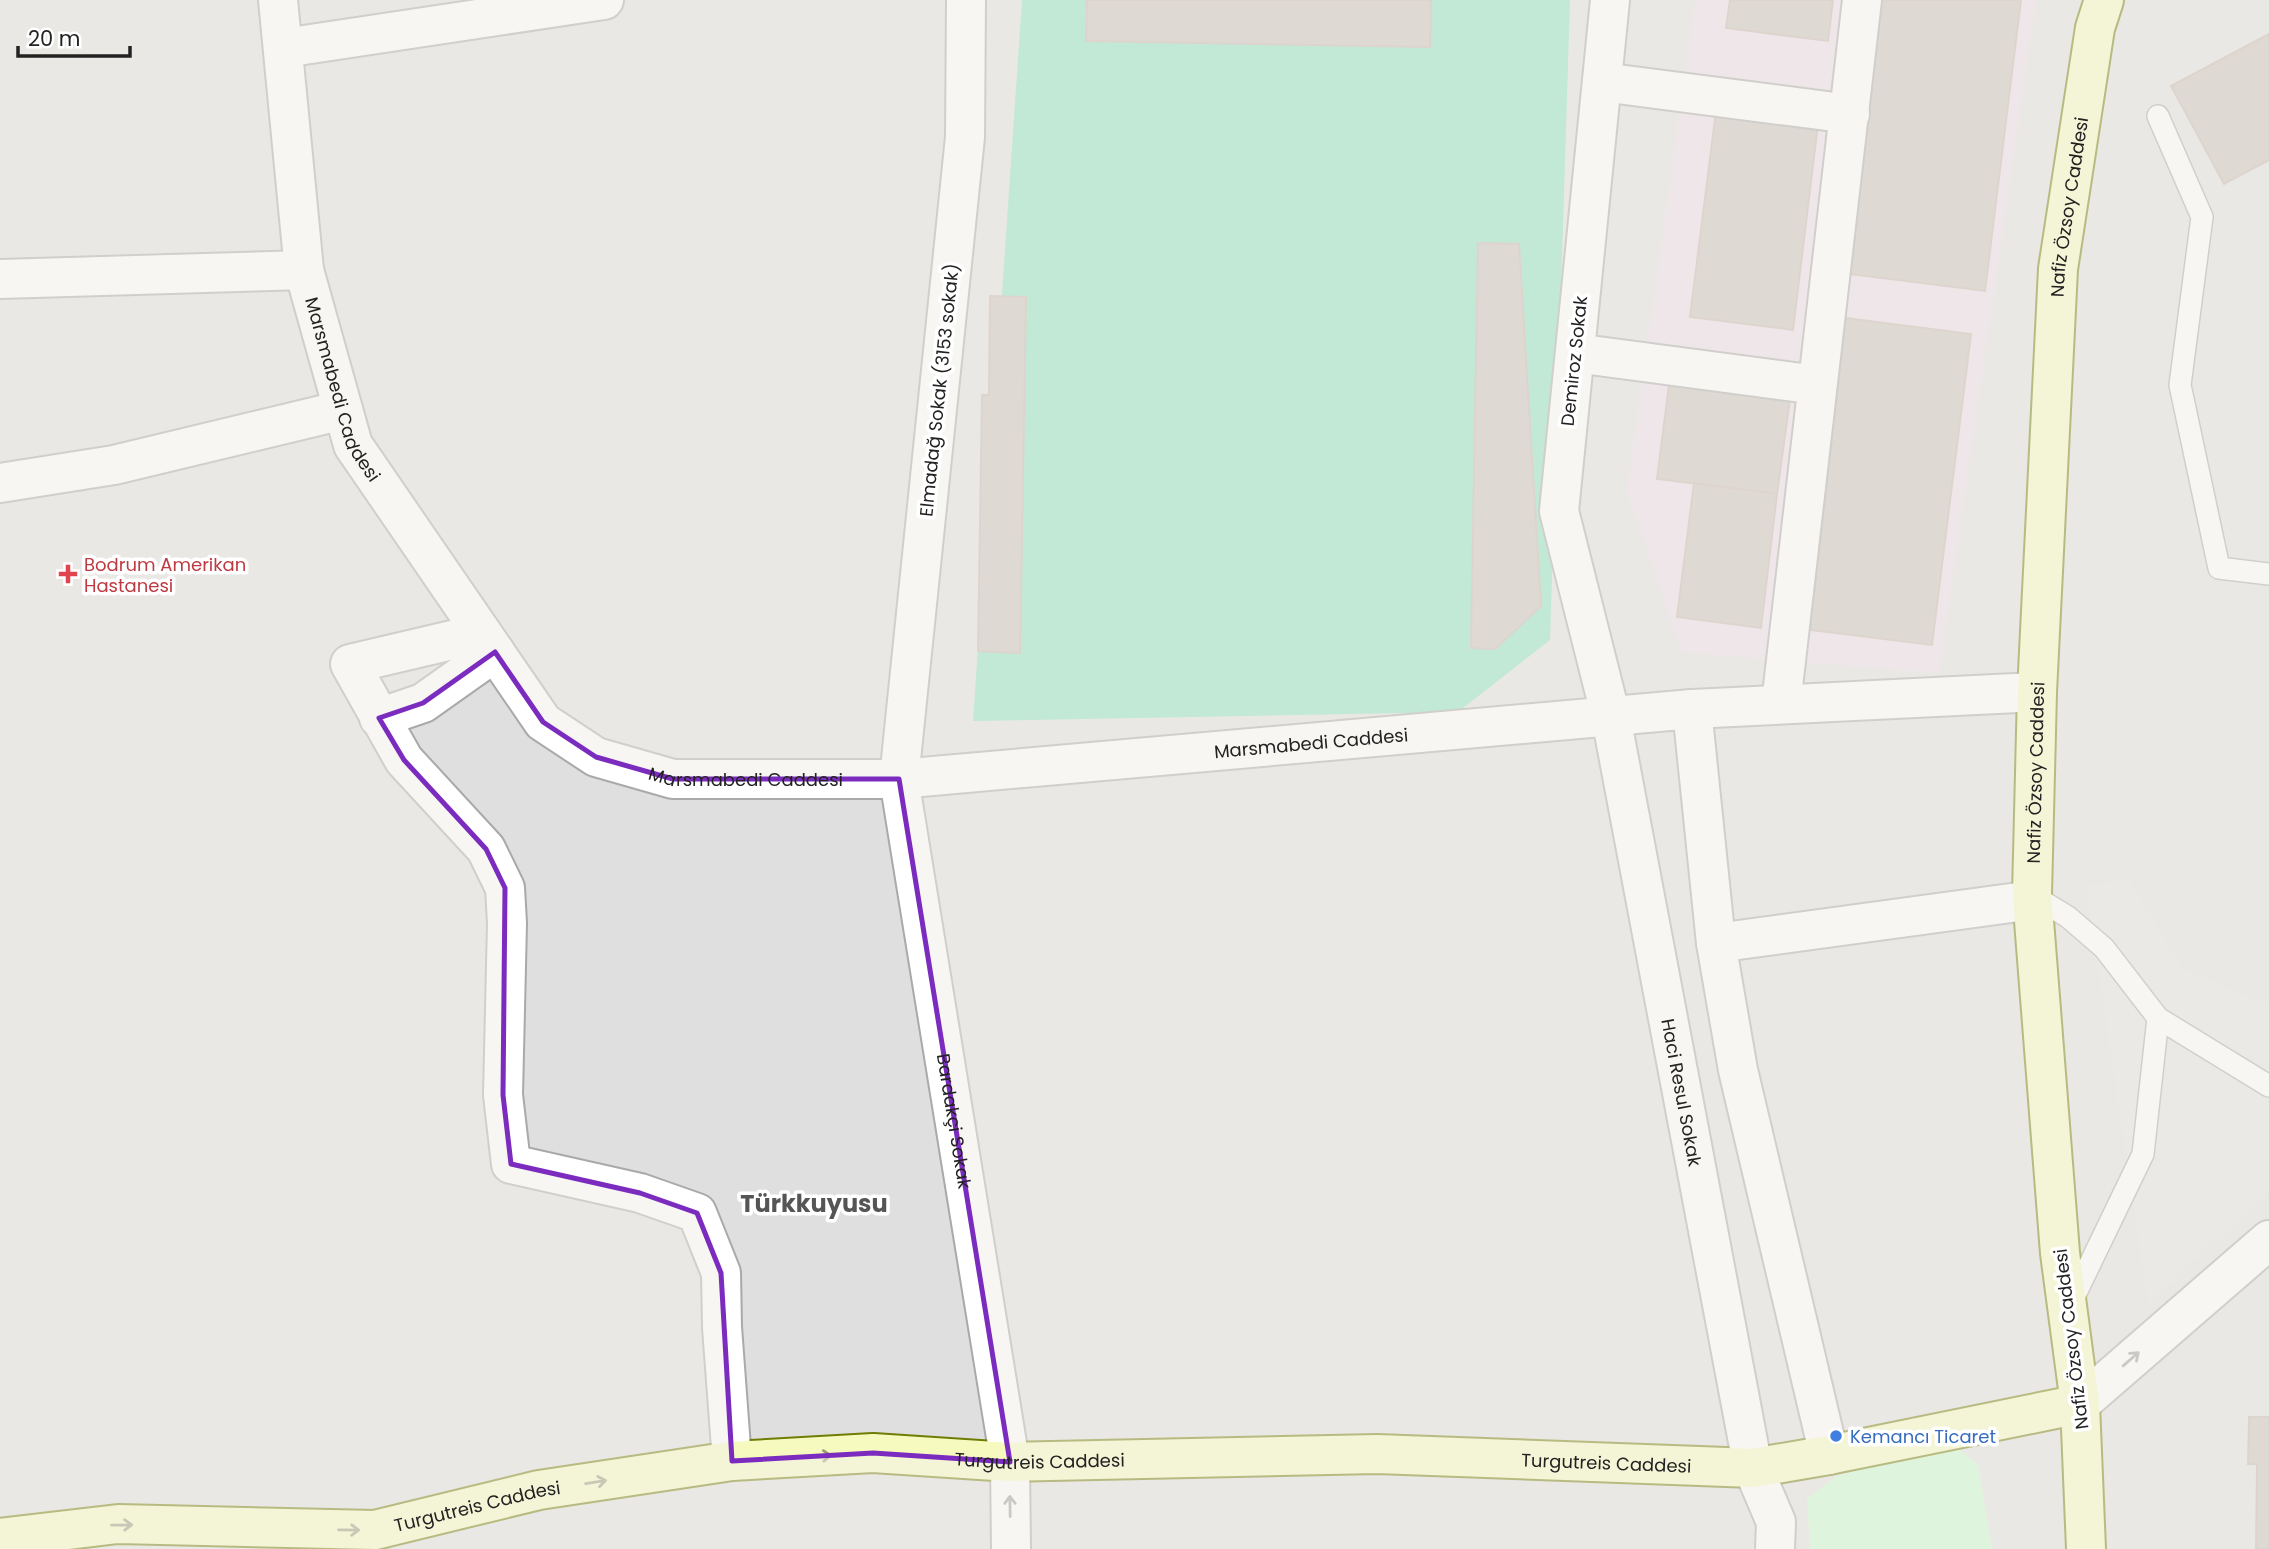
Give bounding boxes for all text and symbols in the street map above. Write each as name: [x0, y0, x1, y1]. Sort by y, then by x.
scale bar: [18, 14, 130, 58]
text: 20 m: [28, 24, 81, 53]
street label: Nafiz Özsoy Caddesi: [2044, 115, 2094, 298]
street label: Elmadağ Sokak (3153 sokak): [913, 262, 965, 518]
street label: Marsmabedi Caddesi: [300, 294, 387, 486]
street label: Demiroz Sokak: [1555, 294, 1593, 427]
place label: Bodrum Amerikan Hastanesi: [84, 552, 246, 598]
marker: Bodrum Amerikan Hastanesi: [58, 564, 78, 584]
street label: Nafiz Özsoy Caddesi: [2020, 681, 2050, 864]
street label: Marsmabedi Caddesi: [1213, 722, 1409, 764]
street label: Marsmabedi Caddesi: [646, 760, 843, 792]
street label: Haci Resul Sokak: [1656, 1016, 1708, 1169]
street label: Bardakçi Sokak: [931, 1052, 978, 1191]
district label: Türkkuyusu: [740, 1187, 888, 1220]
street label: Nafiz Özsoy Caddesi: [2048, 1247, 2094, 1431]
one-way arrow: [2122, 1351, 2140, 1367]
place label: Kemancı Ticaret: [1850, 1424, 1996, 1449]
marker: Kemancı Ticaret: [1828, 1428, 1844, 1444]
street label: Turgutreis Caddesi: [954, 1446, 1125, 1475]
street label: Turgutreis Caddesi: [1521, 1447, 1692, 1478]
one-way arrow: [810, 1449, 832, 1462]
street label: Turgutreis Caddesi: [391, 1474, 562, 1537]
one-way arrow: [584, 1475, 606, 1488]
one-way arrow: [1004, 1494, 1017, 1517]
one-way arrow: [110, 1518, 133, 1531]
one-way arrow: [337, 1523, 360, 1536]

